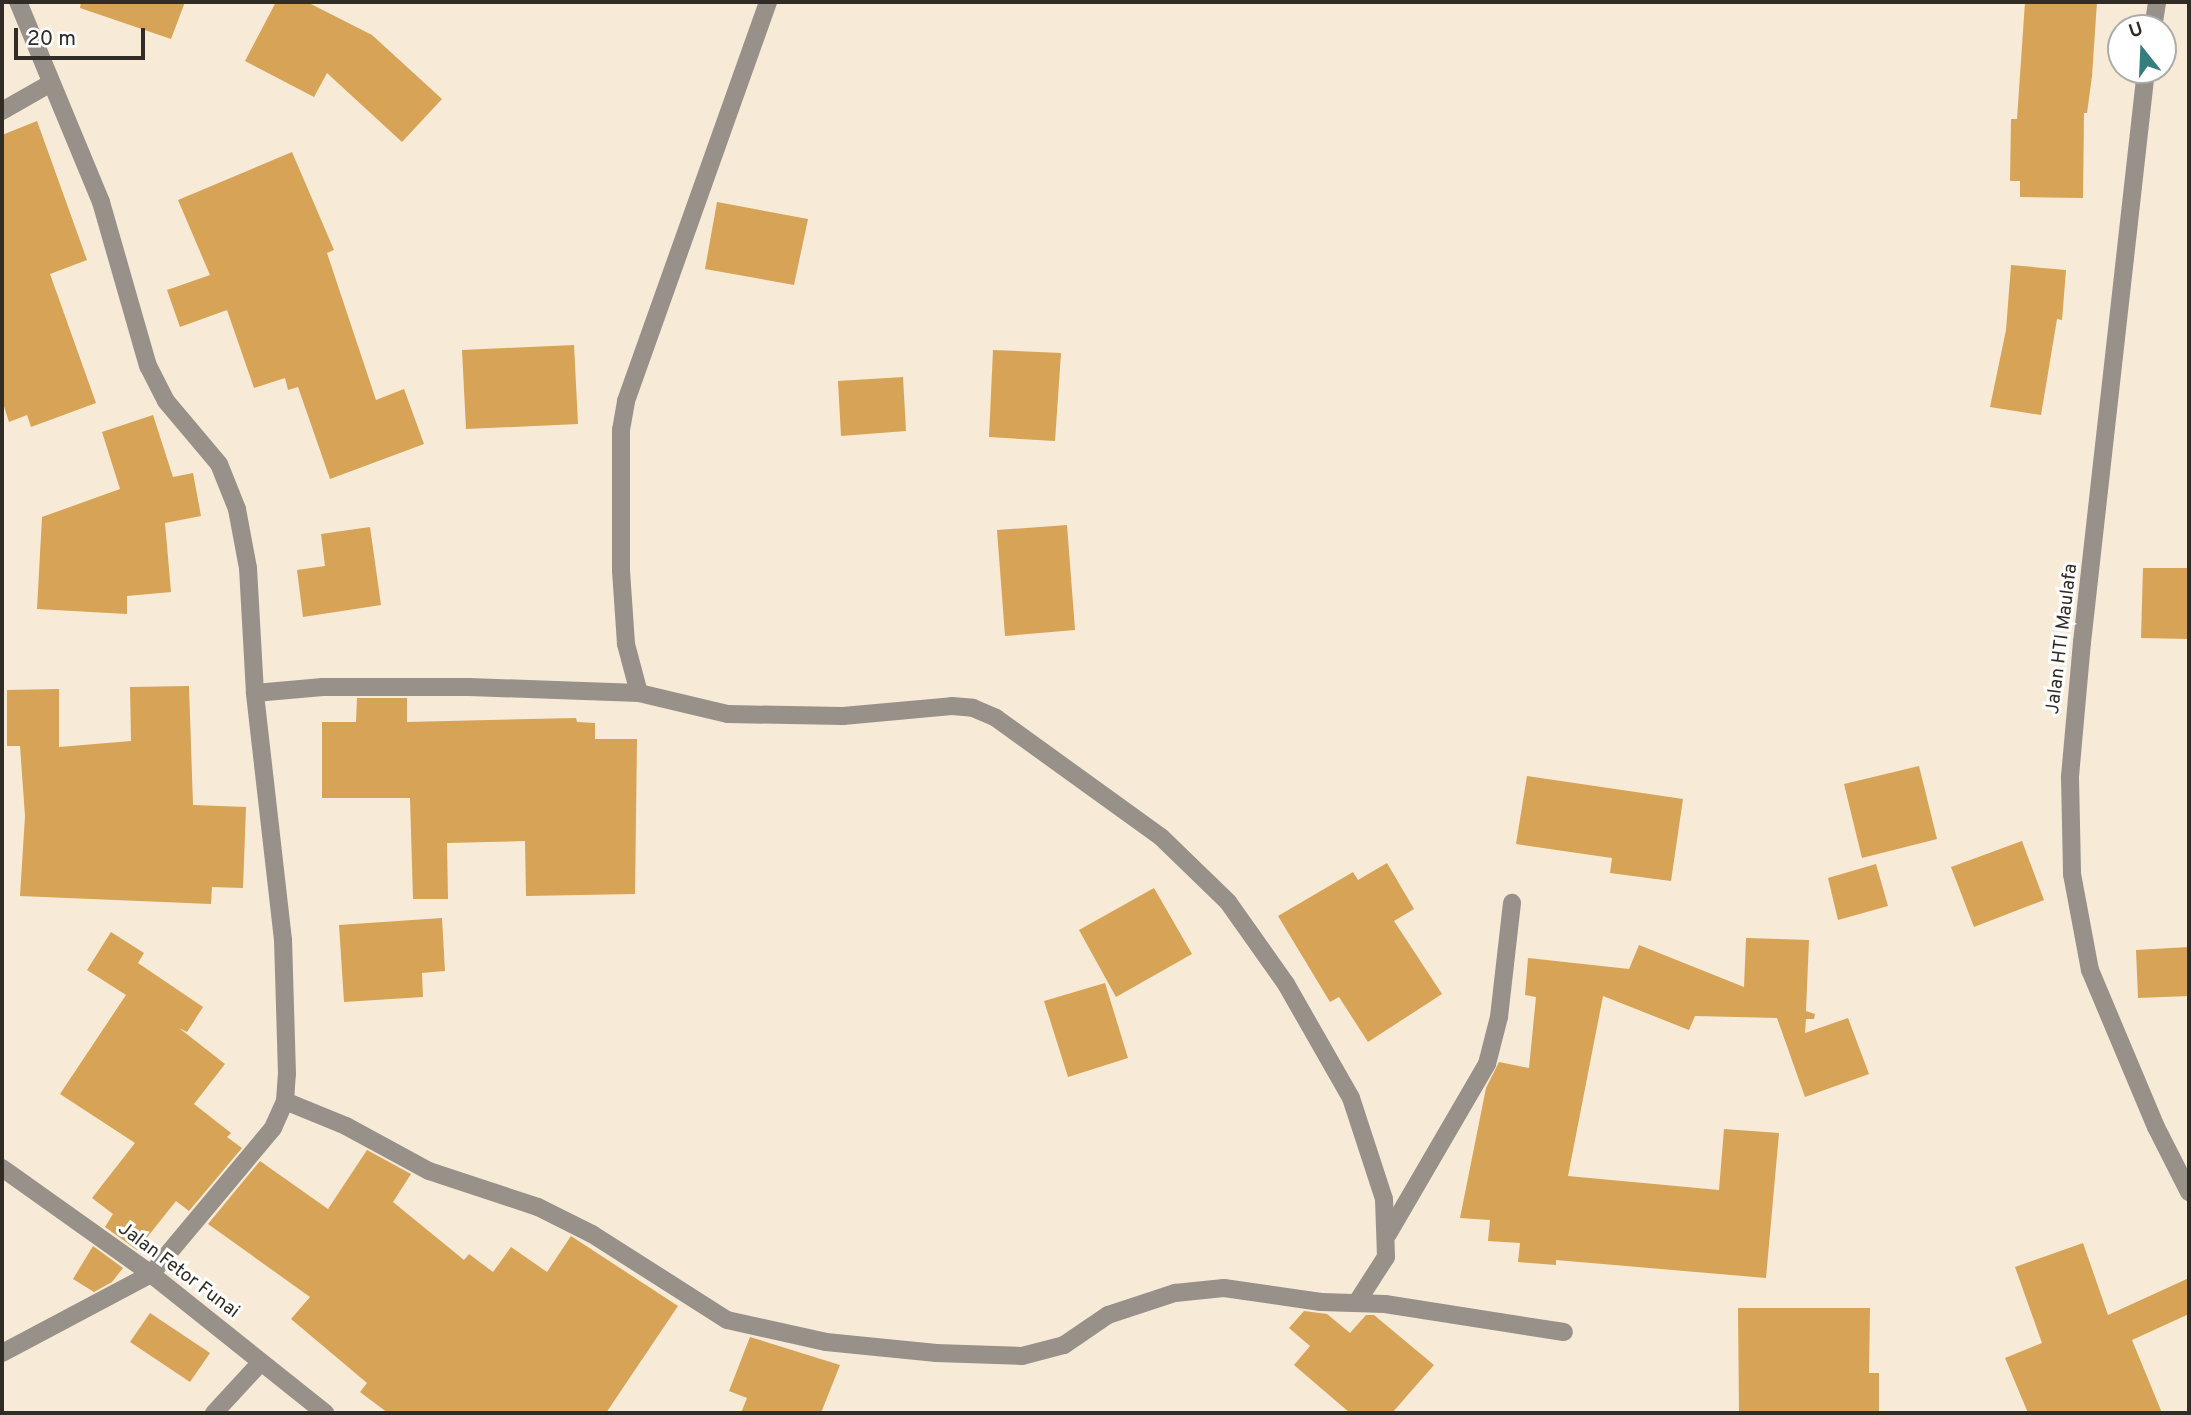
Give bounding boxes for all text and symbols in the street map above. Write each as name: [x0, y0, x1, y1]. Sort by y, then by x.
scale bar: [18, 14, 149, 58]
north arrow: [2107, 14, 2177, 84]
text: U: [2126, 17, 2146, 44]
text: 20 m: [27, 26, 76, 53]
street label: Jalan HTI Maulafa: [2042, 562, 2084, 716]
street label: Jalan Fetor Funai: [113, 1218, 243, 1324]

